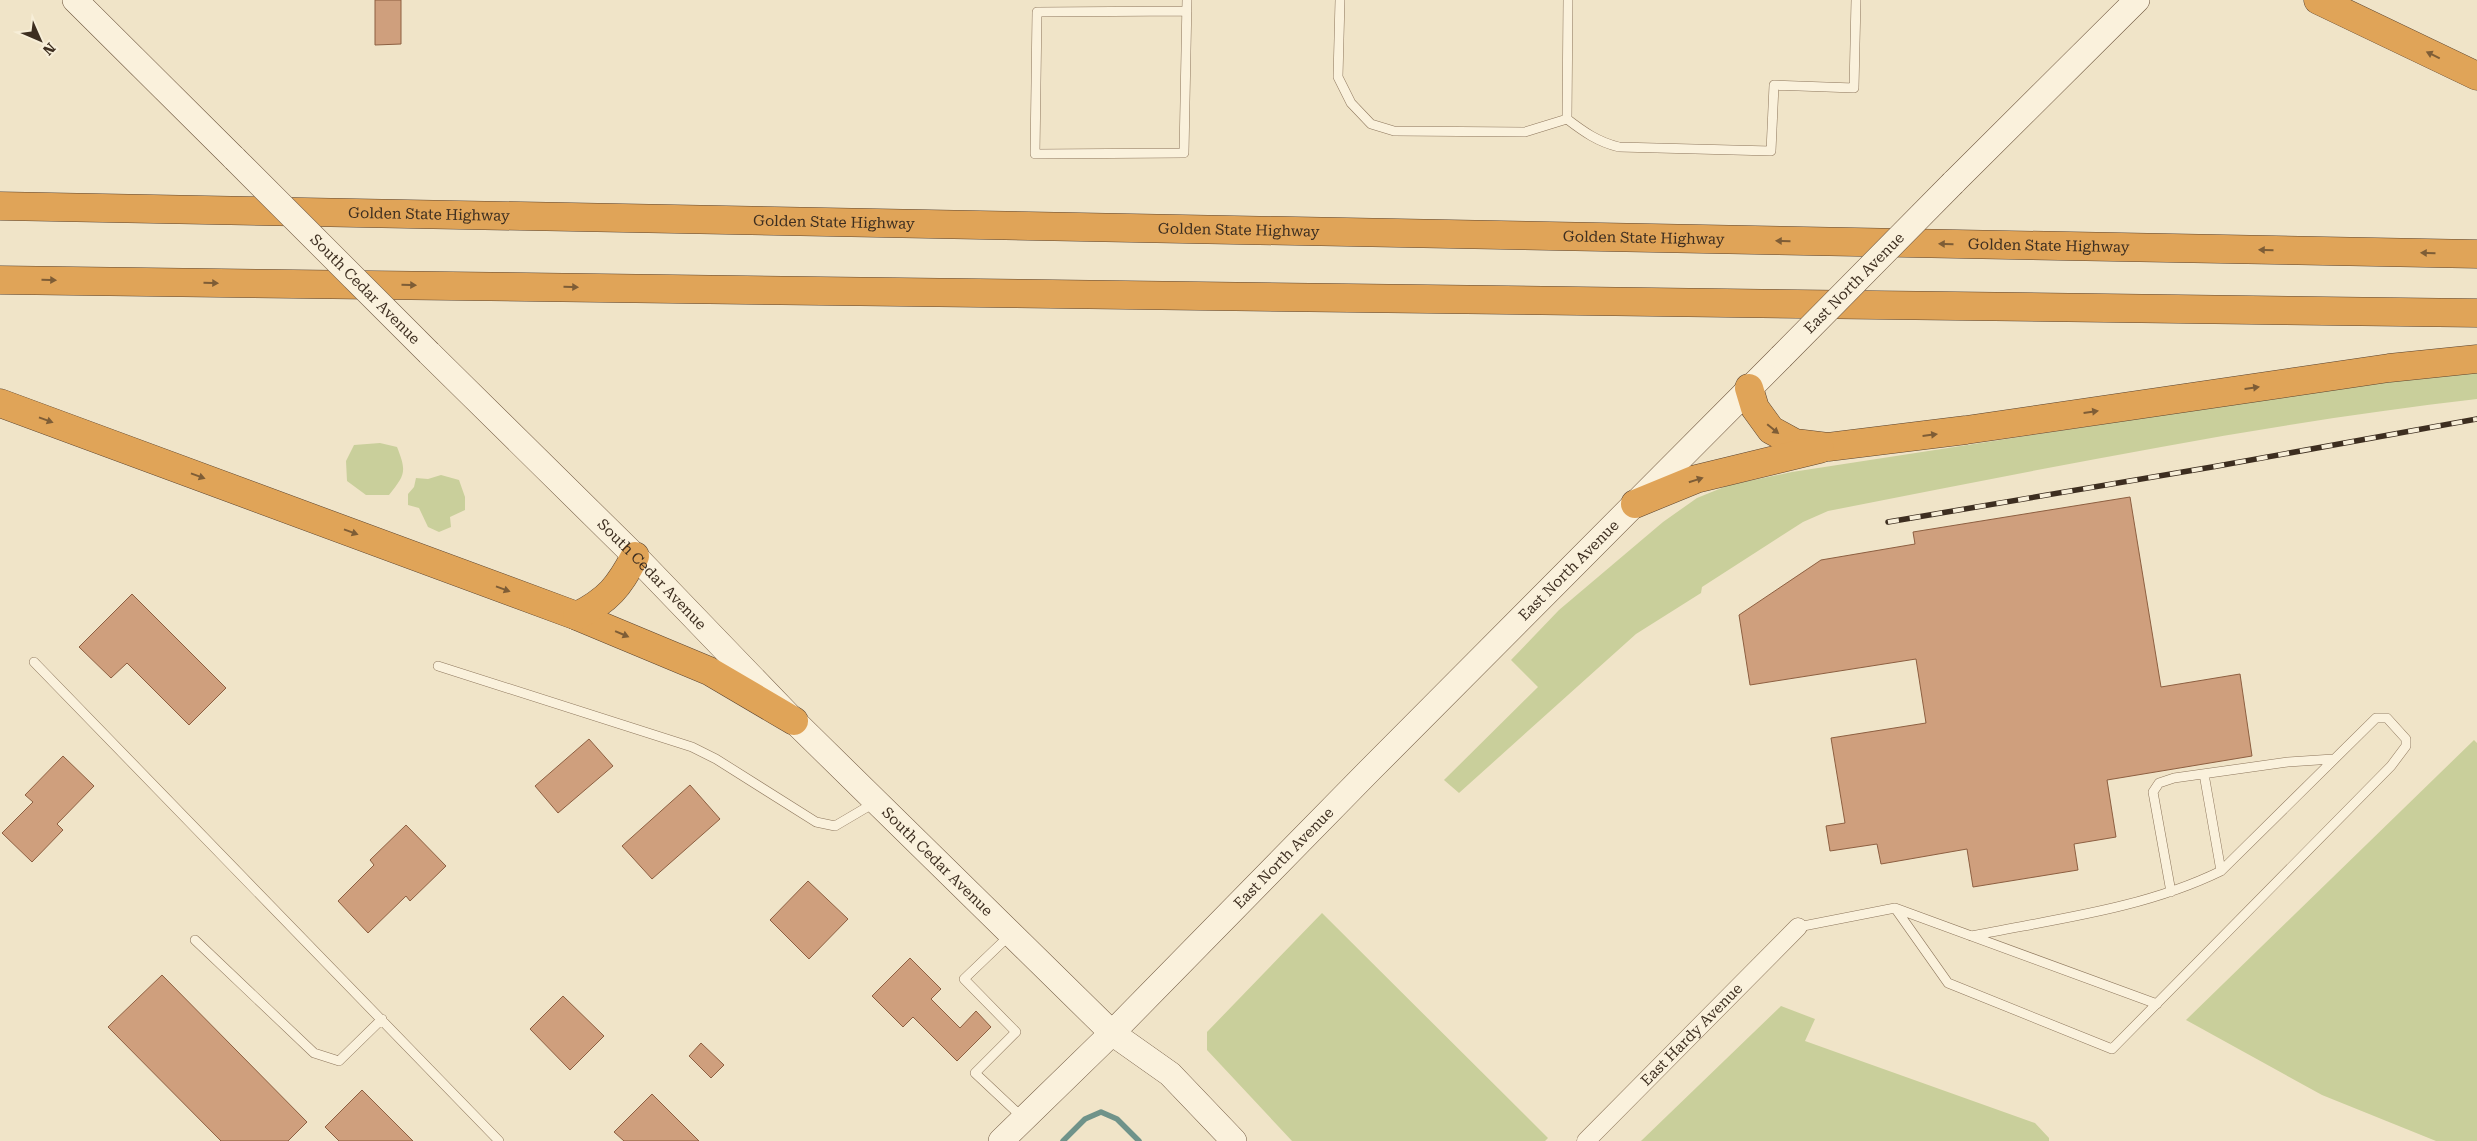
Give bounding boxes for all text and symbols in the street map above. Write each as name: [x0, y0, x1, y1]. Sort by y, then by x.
north arrow: [15, 15, 65, 65]
text: N: [40, 40, 59, 59]
one-way arrow: [2426, 51, 2440, 59]
street label: Golden State Highway: [348, 204, 510, 225]
street label: Golden State Highway: [753, 212, 915, 233]
street label: Golden State Highway: [1158, 219, 1320, 241]
street label: Golden State Highway: [1563, 227, 1725, 248]
street label: East North Avenue: [1800, 229, 1908, 337]
street label: South Cedar Avenue: [306, 230, 424, 348]
street label: Golden State Highway: [1968, 235, 2130, 256]
one-way arrow: [1775, 236, 1791, 244]
one-way arrow: [1938, 239, 1954, 247]
one-way arrow: [2258, 246, 2274, 254]
one-way arrow: [2420, 249, 2436, 257]
one-way arrow: [41, 277, 57, 285]
one-way arrow: [203, 279, 219, 287]
one-way arrow: [401, 281, 417, 289]
one-way arrow: [563, 283, 579, 291]
one-way arrow: [2244, 384, 2260, 392]
one-way arrow: [2083, 408, 2099, 416]
one-way arrow: [39, 416, 54, 424]
one-way arrow: [1766, 424, 1779, 434]
one-way arrow: [1922, 431, 1938, 439]
one-way arrow: [191, 472, 206, 480]
one-way arrow: [1689, 476, 1704, 483]
street label: South Cedar Avenue: [594, 515, 710, 633]
street label: East North Avenue: [1515, 516, 1623, 624]
one-way arrow: [343, 529, 358, 536]
one-way arrow: [496, 585, 511, 593]
one-way arrow: [615, 631, 629, 639]
street label: South Cedar Avenue: [878, 803, 996, 920]
street label: East North Avenue: [1230, 804, 1337, 912]
street label: East Hardy Avenue: [1637, 979, 1746, 1089]

